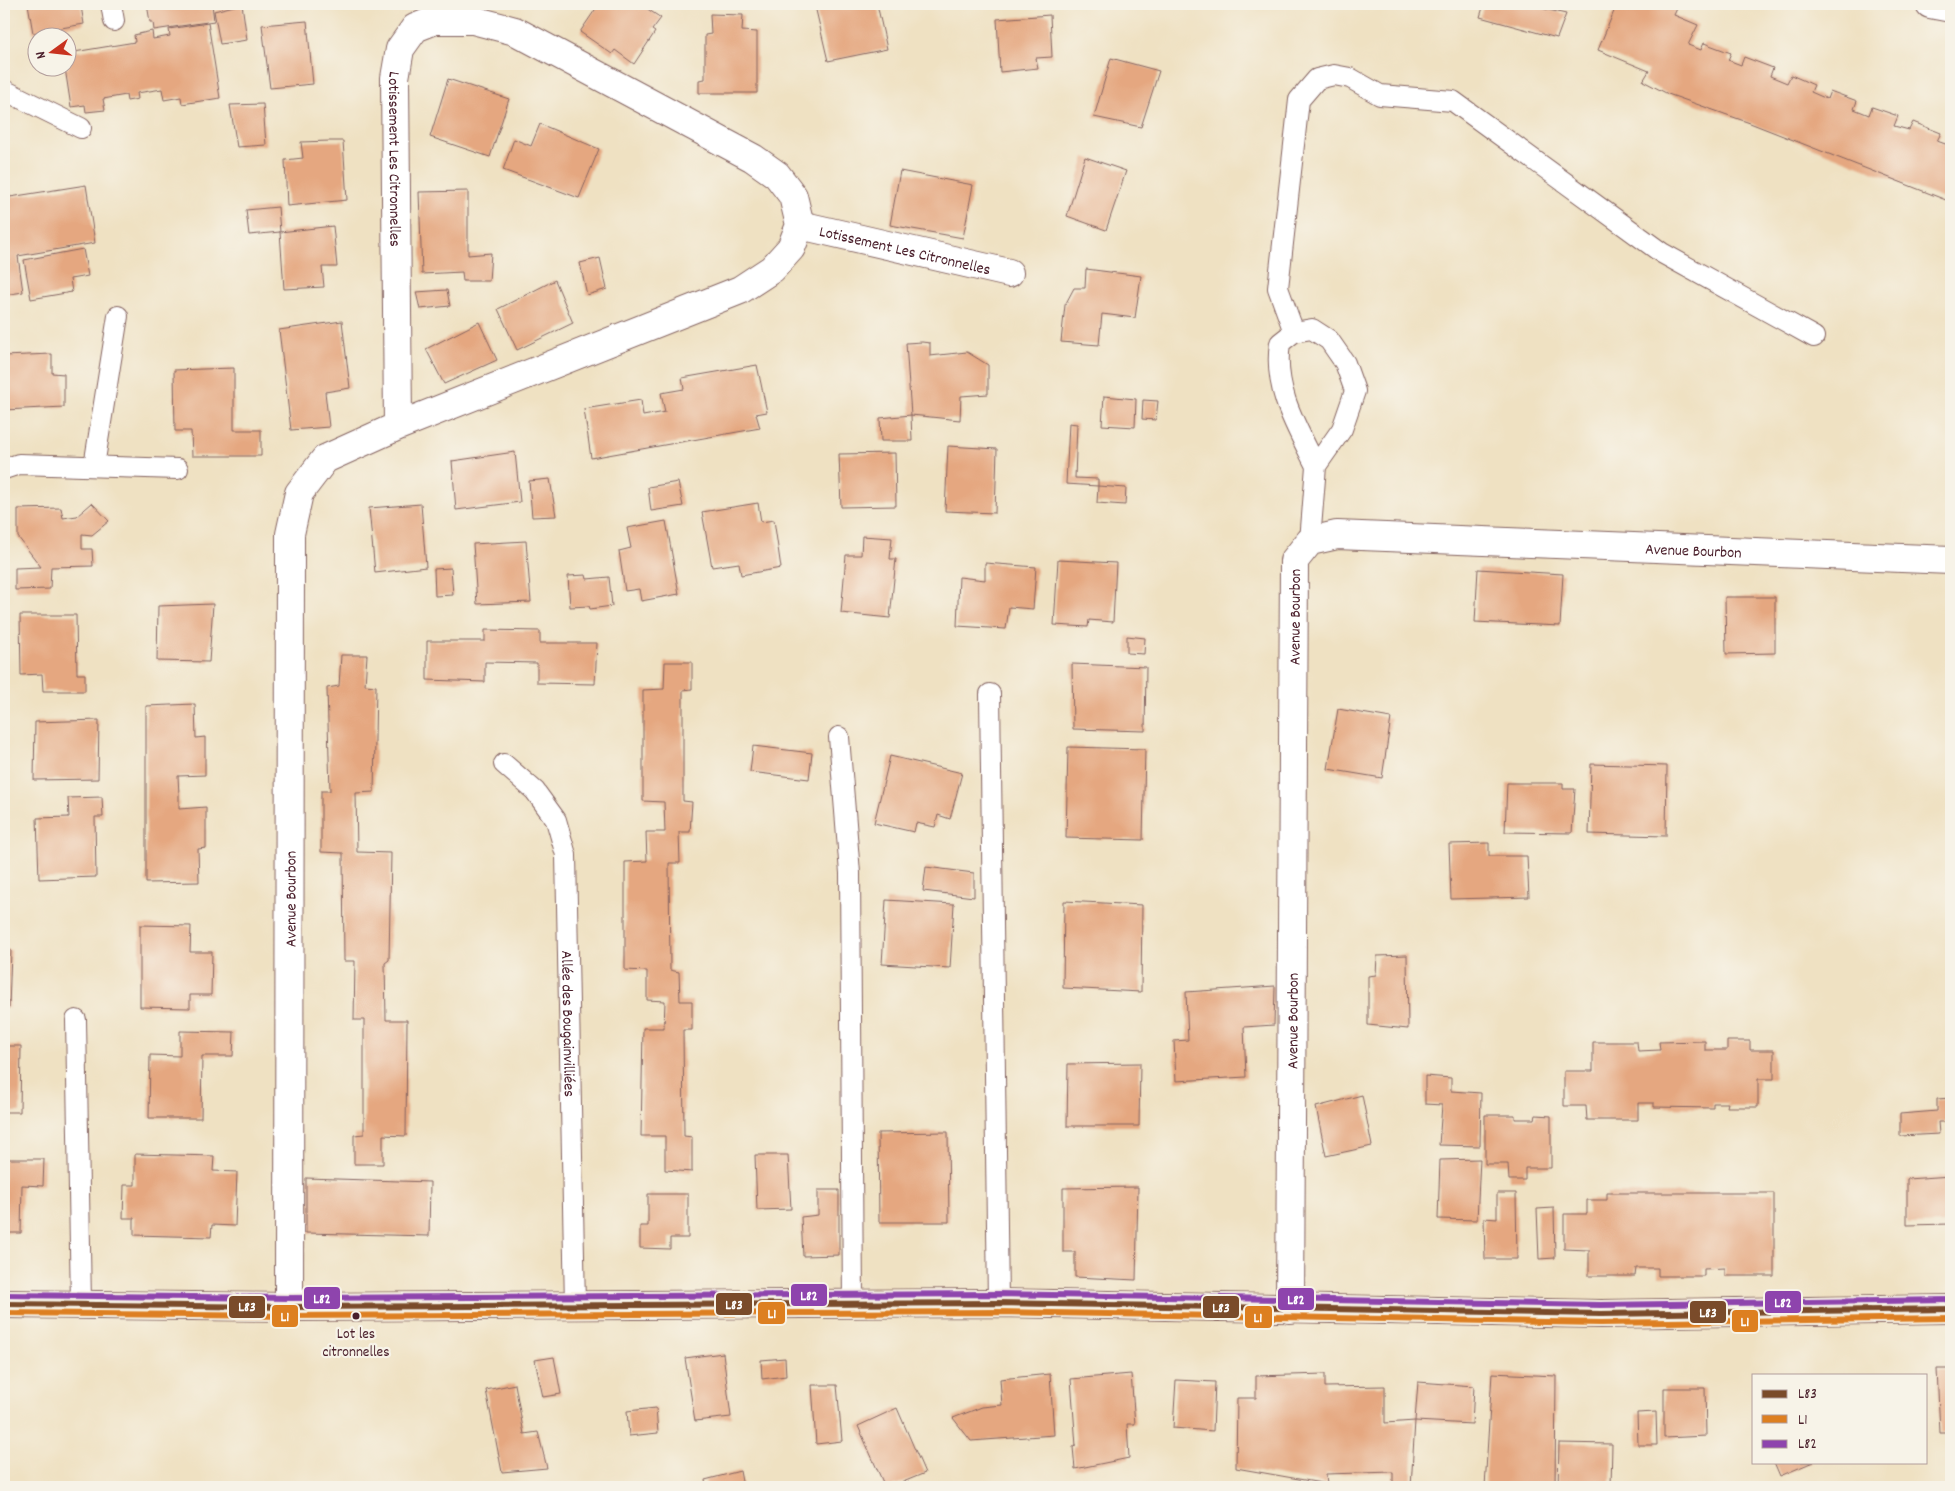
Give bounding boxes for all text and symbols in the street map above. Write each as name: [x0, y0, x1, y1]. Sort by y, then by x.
north arrow: [28, 28, 78, 78]
text: N: [31, 49, 52, 61]
street label: Lotissement Les Citronnelles: [381, 69, 405, 247]
street label: Lotissement Les Citronnelles: [817, 221, 993, 282]
street label: Avenue Bourbon: [1645, 539, 1742, 565]
street label: Avenue Bourbon: [1284, 569, 1308, 665]
street label: Avenue Bourbon: [280, 851, 304, 947]
street label: Allée des Bougainvilliées: [554, 950, 580, 1097]
street label: Avenue Bourbon: [1282, 973, 1306, 1069]
line badge: L82: [790, 1283, 828, 1307]
line badge: L82: [303, 1286, 341, 1310]
text: L82: [800, 1287, 818, 1307]
line badge: L82: [1277, 1287, 1315, 1311]
text: L82: [313, 1290, 331, 1310]
line badge: L82: [1764, 1290, 1802, 1314]
text: L82: [1287, 1291, 1305, 1311]
line badge: L83: [715, 1292, 753, 1316]
text: L82: [1774, 1294, 1792, 1314]
line badge: L83: [228, 1295, 266, 1319]
line badge: L83: [1202, 1295, 1240, 1319]
text: L83: [725, 1296, 743, 1316]
text: L83: [238, 1298, 256, 1318]
text: L83: [1212, 1299, 1230, 1319]
line badge: L83: [1689, 1300, 1727, 1324]
line badge: L1: [757, 1301, 786, 1325]
line badge: L1: [271, 1304, 299, 1328]
text: L83: [1699, 1304, 1717, 1324]
text: L1: [768, 1305, 776, 1325]
line badge: L1: [1244, 1305, 1273, 1329]
text: L1: [281, 1308, 289, 1328]
text: L1: [1254, 1309, 1262, 1329]
line badge: L1: [1731, 1309, 1759, 1333]
marker: Lot les citronnelles: [351, 1311, 361, 1321]
text: L1: [1741, 1313, 1749, 1333]
place label: Lot les citronnelles: [322, 1324, 390, 1364]
legend: [1752, 1374, 1928, 1464]
text: L83: [1798, 1384, 1817, 1406]
text: L1: [1798, 1410, 1807, 1432]
text: L82: [1798, 1434, 1817, 1456]

